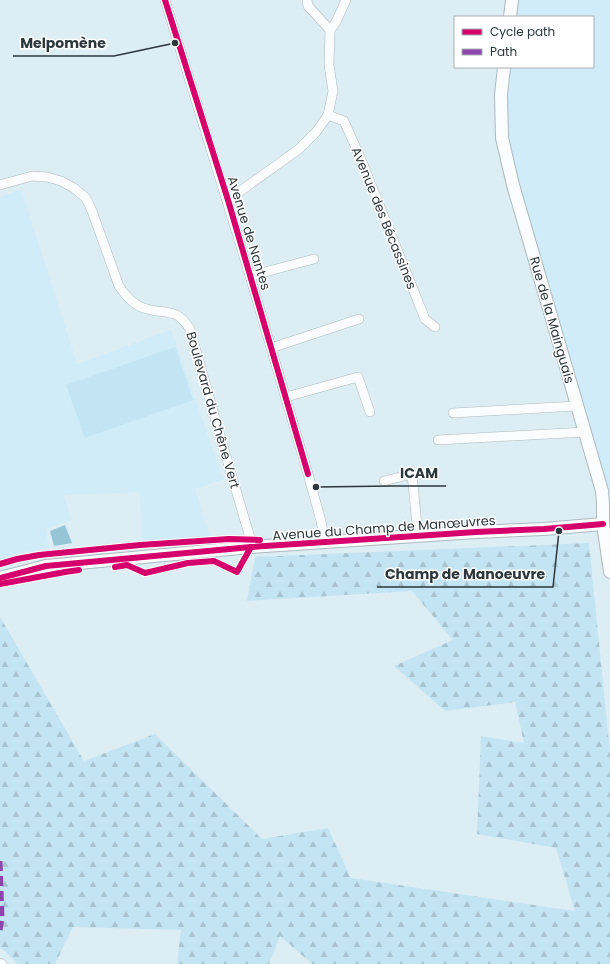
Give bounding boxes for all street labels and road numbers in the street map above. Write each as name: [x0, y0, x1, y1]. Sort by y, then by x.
street label: Avenue des Bécassines: [347, 144, 421, 292]
street label: Avenue de Nantes: [223, 174, 275, 293]
street label: Rue de la Mainguais: [525, 254, 579, 386]
street label: Boulevard du Chêne Vert: [181, 329, 245, 491]
street label: Avenue du Champ de Manœuvres: [272, 511, 496, 545]

